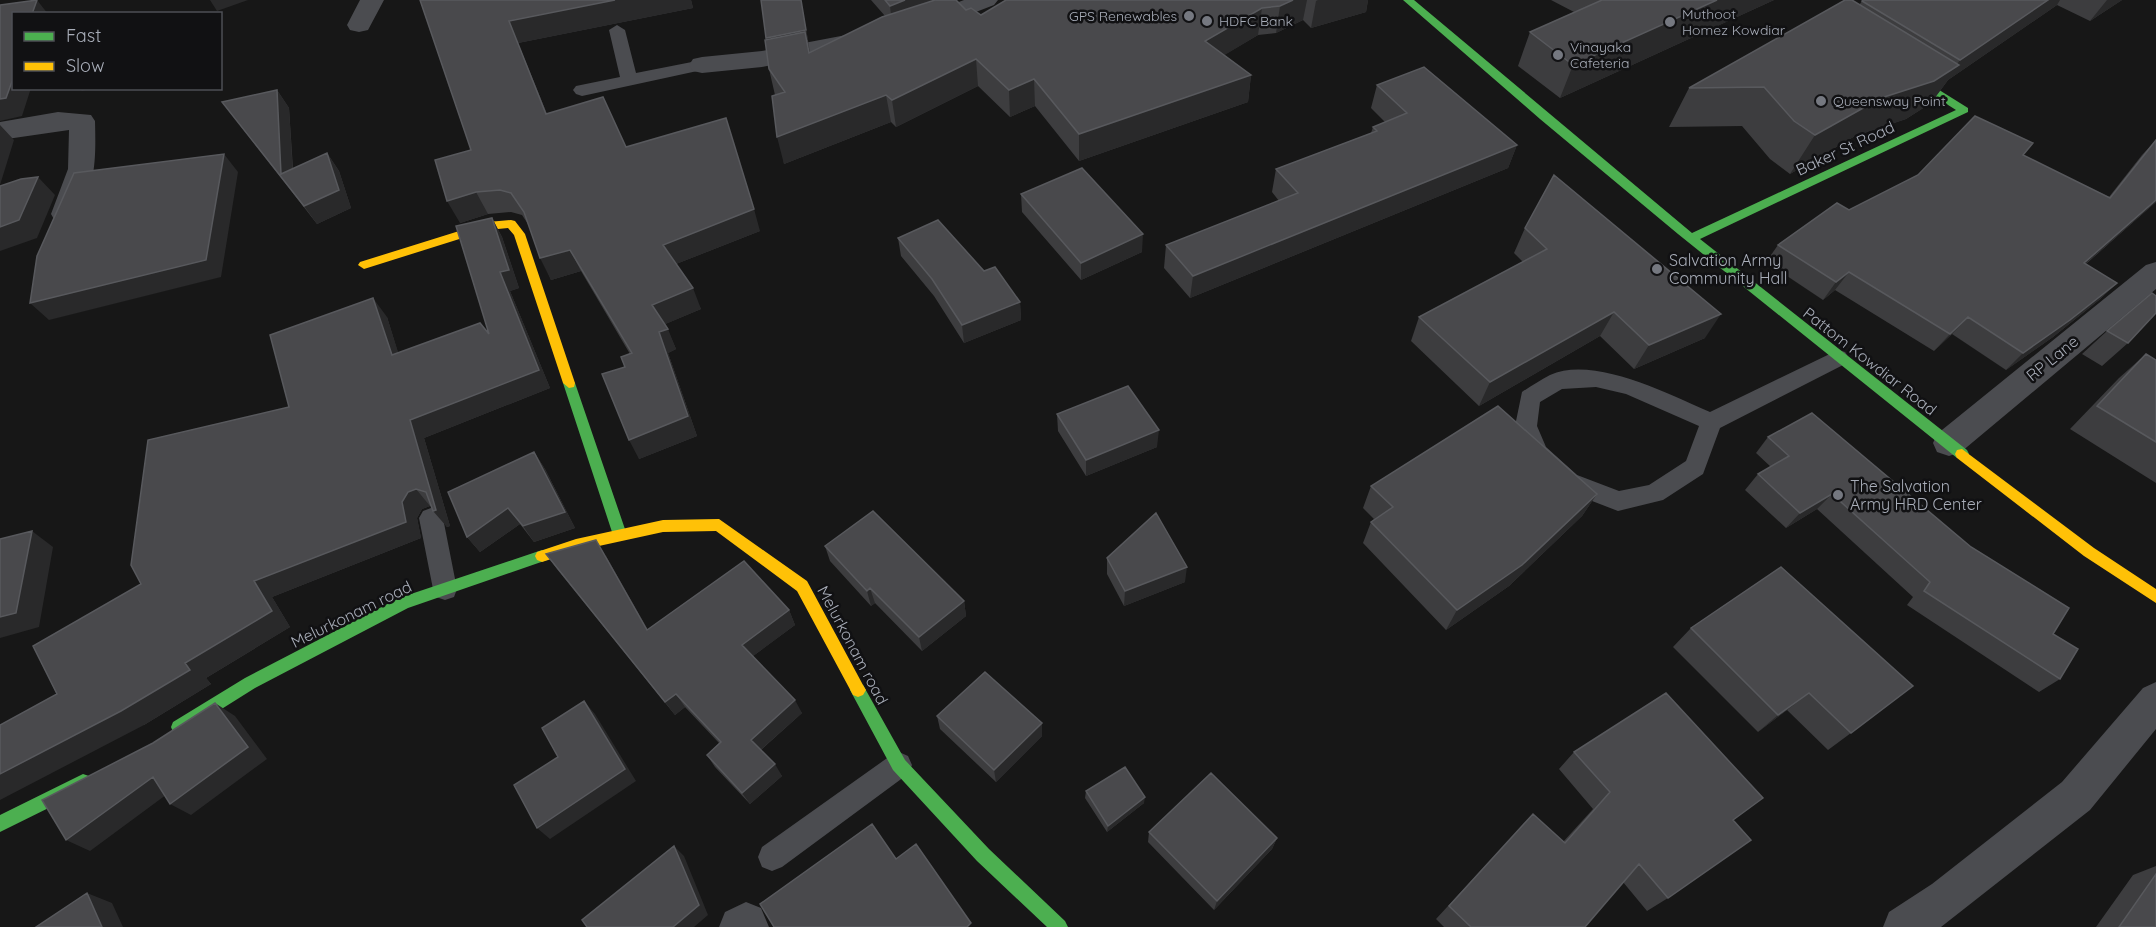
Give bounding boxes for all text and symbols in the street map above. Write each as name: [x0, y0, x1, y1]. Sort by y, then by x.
place label: Muthoot Homez Kowdiar: [1682, 5, 1786, 39]
place label: GPS Renewables: [1069, 7, 1177, 25]
marker: GPS Renewables: [1182, 9, 1196, 23]
legend: [12, 12, 222, 90]
place label: HDFC Bank: [1219, 12, 1293, 30]
marker: HDFC Bank: [1200, 14, 1214, 28]
marker: Muthoot Homez Kowdiar: [1663, 15, 1677, 29]
text: Fast: [66, 24, 101, 47]
place label: Vinayaka Cafeteria: [1570, 38, 1631, 72]
marker: Vinayaka Cafeteria: [1551, 48, 1565, 62]
text: Slow: [66, 54, 104, 77]
place label: Queensway Point: [1833, 92, 1946, 110]
marker: Queensway Point: [1814, 94, 1828, 108]
street label: Baker St Road: [1793, 116, 1897, 180]
place label: Salvation Army Community Hall: [1669, 250, 1788, 288]
marker: Salvation Army Community Hall: [1650, 262, 1664, 276]
street label: Pattom Kowdiar Road: [1799, 303, 1941, 419]
street label: RP Lane: [2022, 331, 2082, 385]
place label: The Salvation Army HRD Center: [1850, 476, 1982, 514]
marker: The Salvation Army HRD Center: [1831, 488, 1845, 502]
street label: Melurkonam road: [287, 576, 415, 652]
street label: Melurkonam road: [813, 582, 893, 708]

